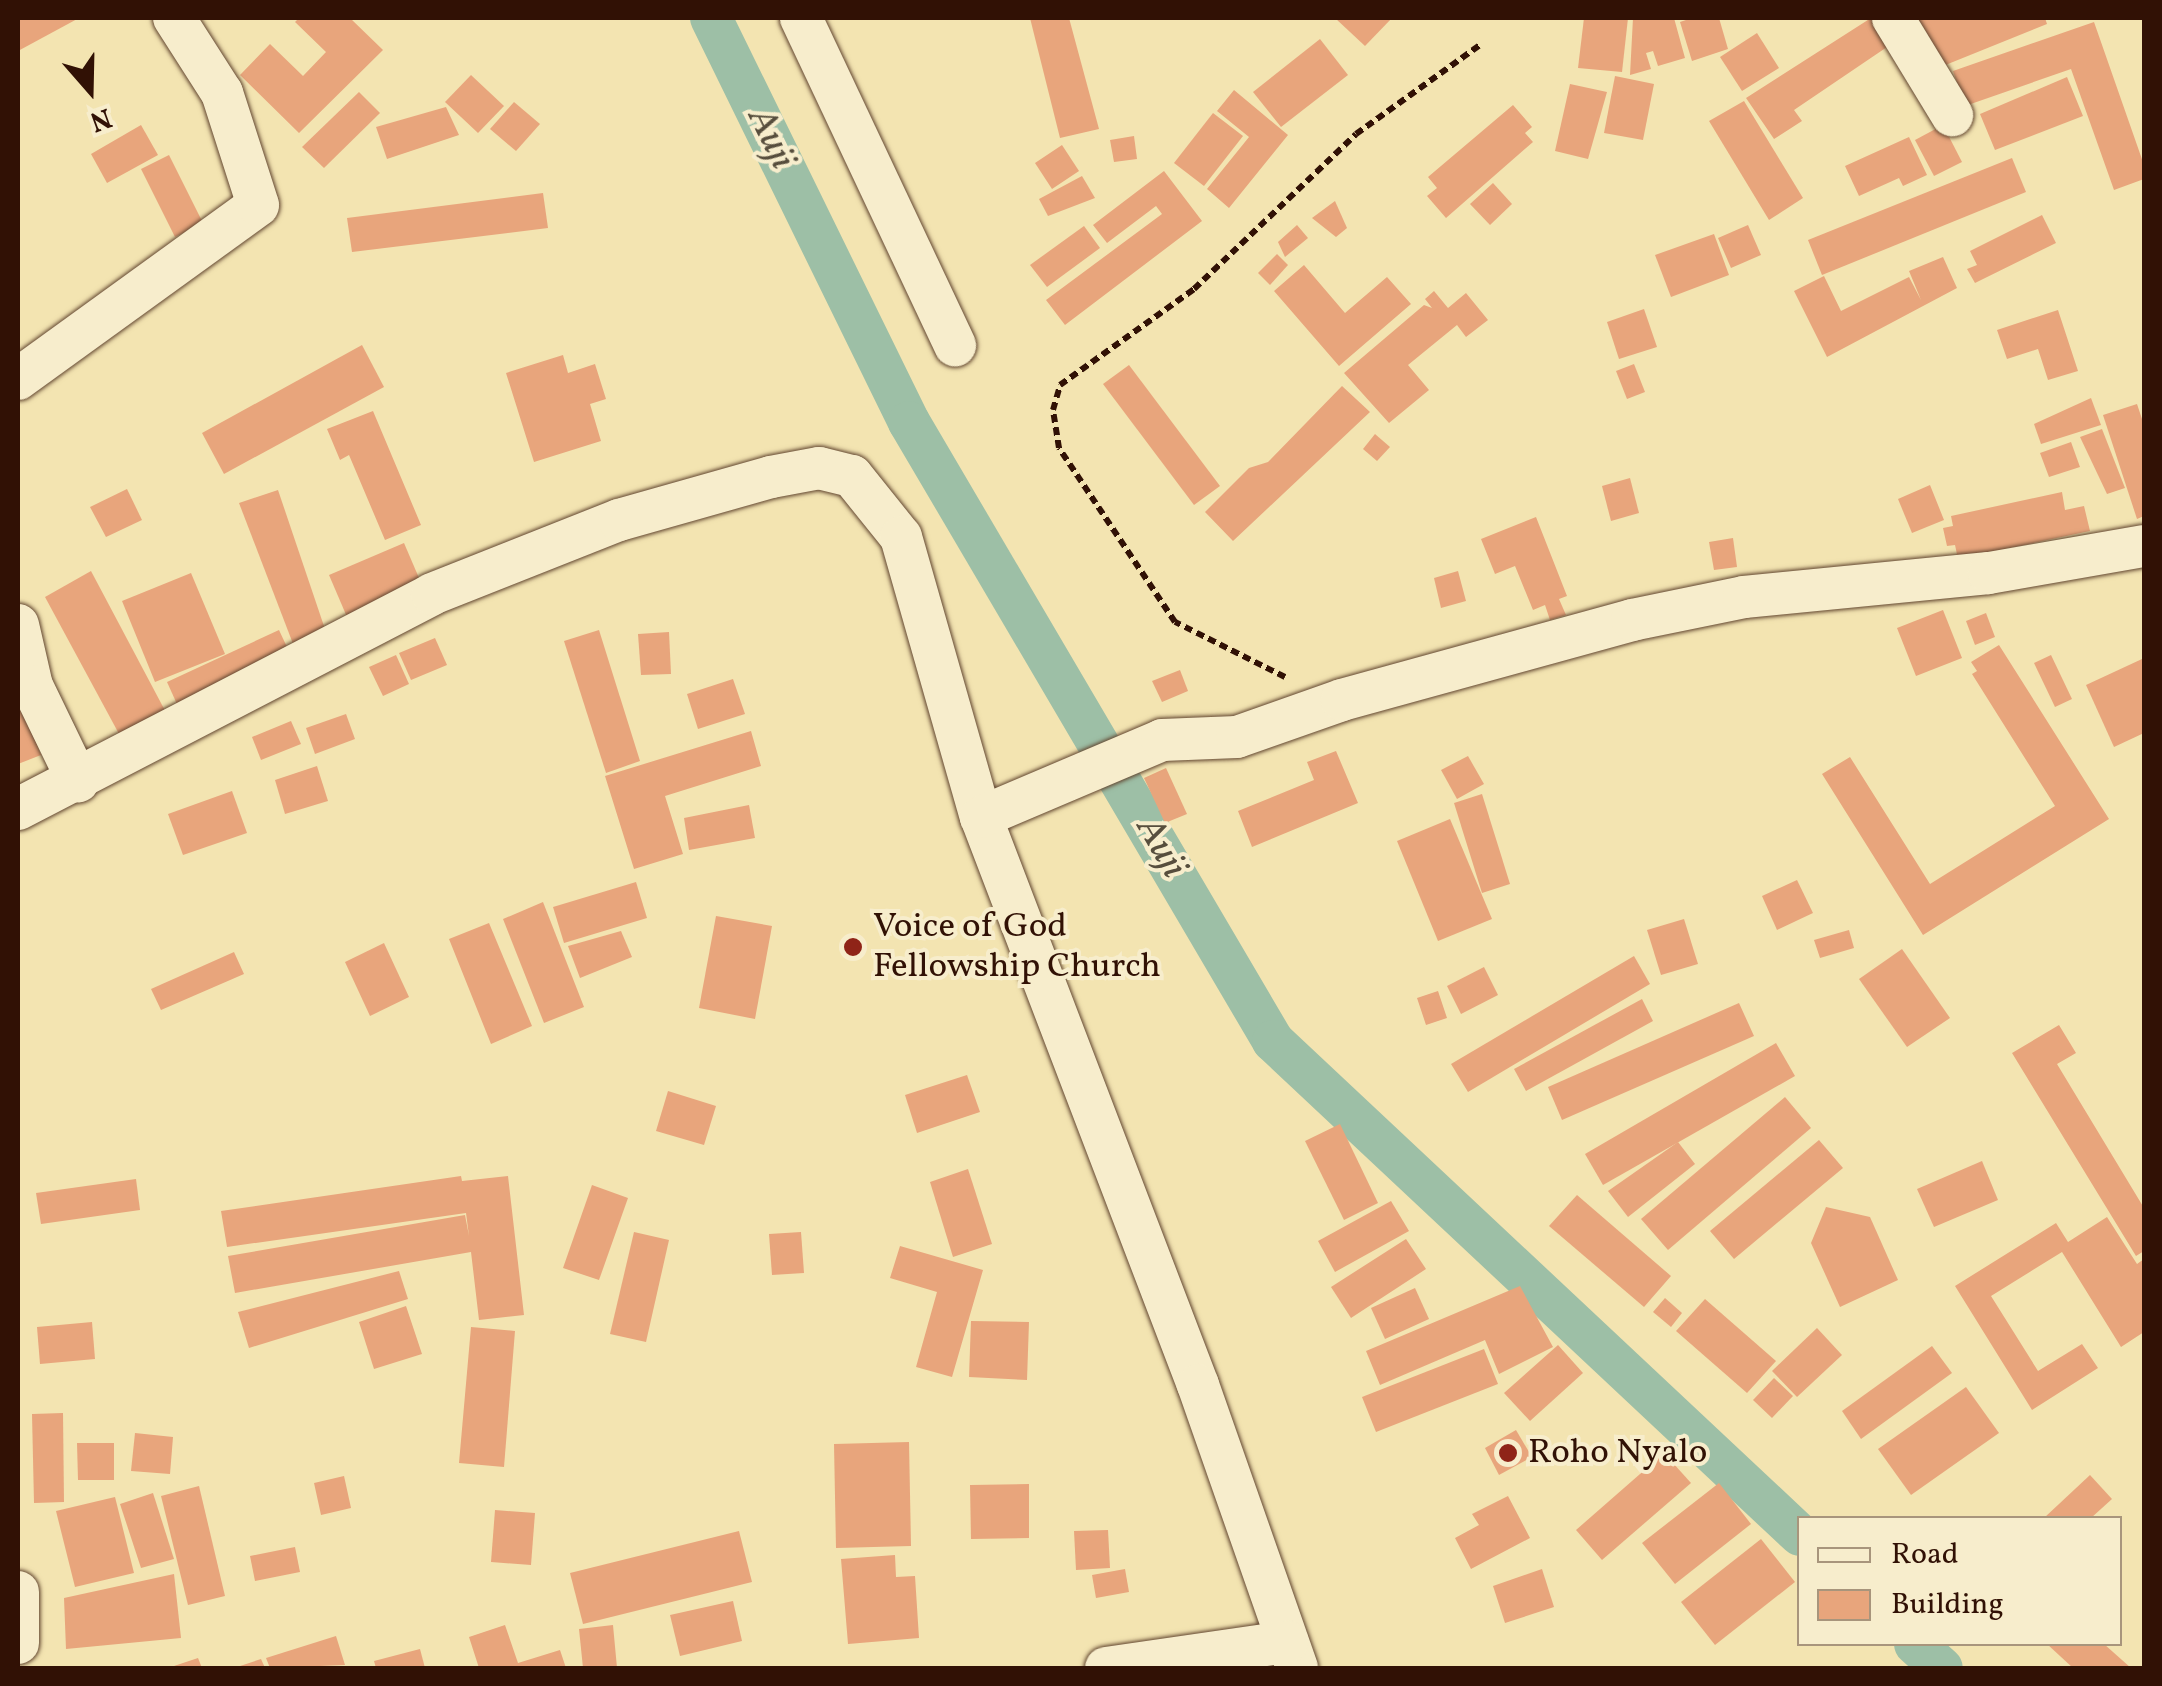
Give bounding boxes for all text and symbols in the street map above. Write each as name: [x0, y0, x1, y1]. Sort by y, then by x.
north arrow: [40, 40, 140, 140]
text: N: [84, 97, 117, 140]
water label: Auji: [736, 101, 804, 177]
water label: Auji: [1125, 810, 1195, 886]
place label: Voice of God Fellowship Church: [873, 906, 1161, 988]
marker: Voice of God Fellowship Church: [842, 936, 864, 958]
place label: Roho Nyalo: [1528, 1432, 1707, 1474]
marker: Roho Nyalo: [1497, 1442, 1519, 1464]
legend: [1797, 1516, 2122, 1646]
text: Road: [1891, 1534, 1959, 1576]
text: Building: [1891, 1584, 2004, 1626]

